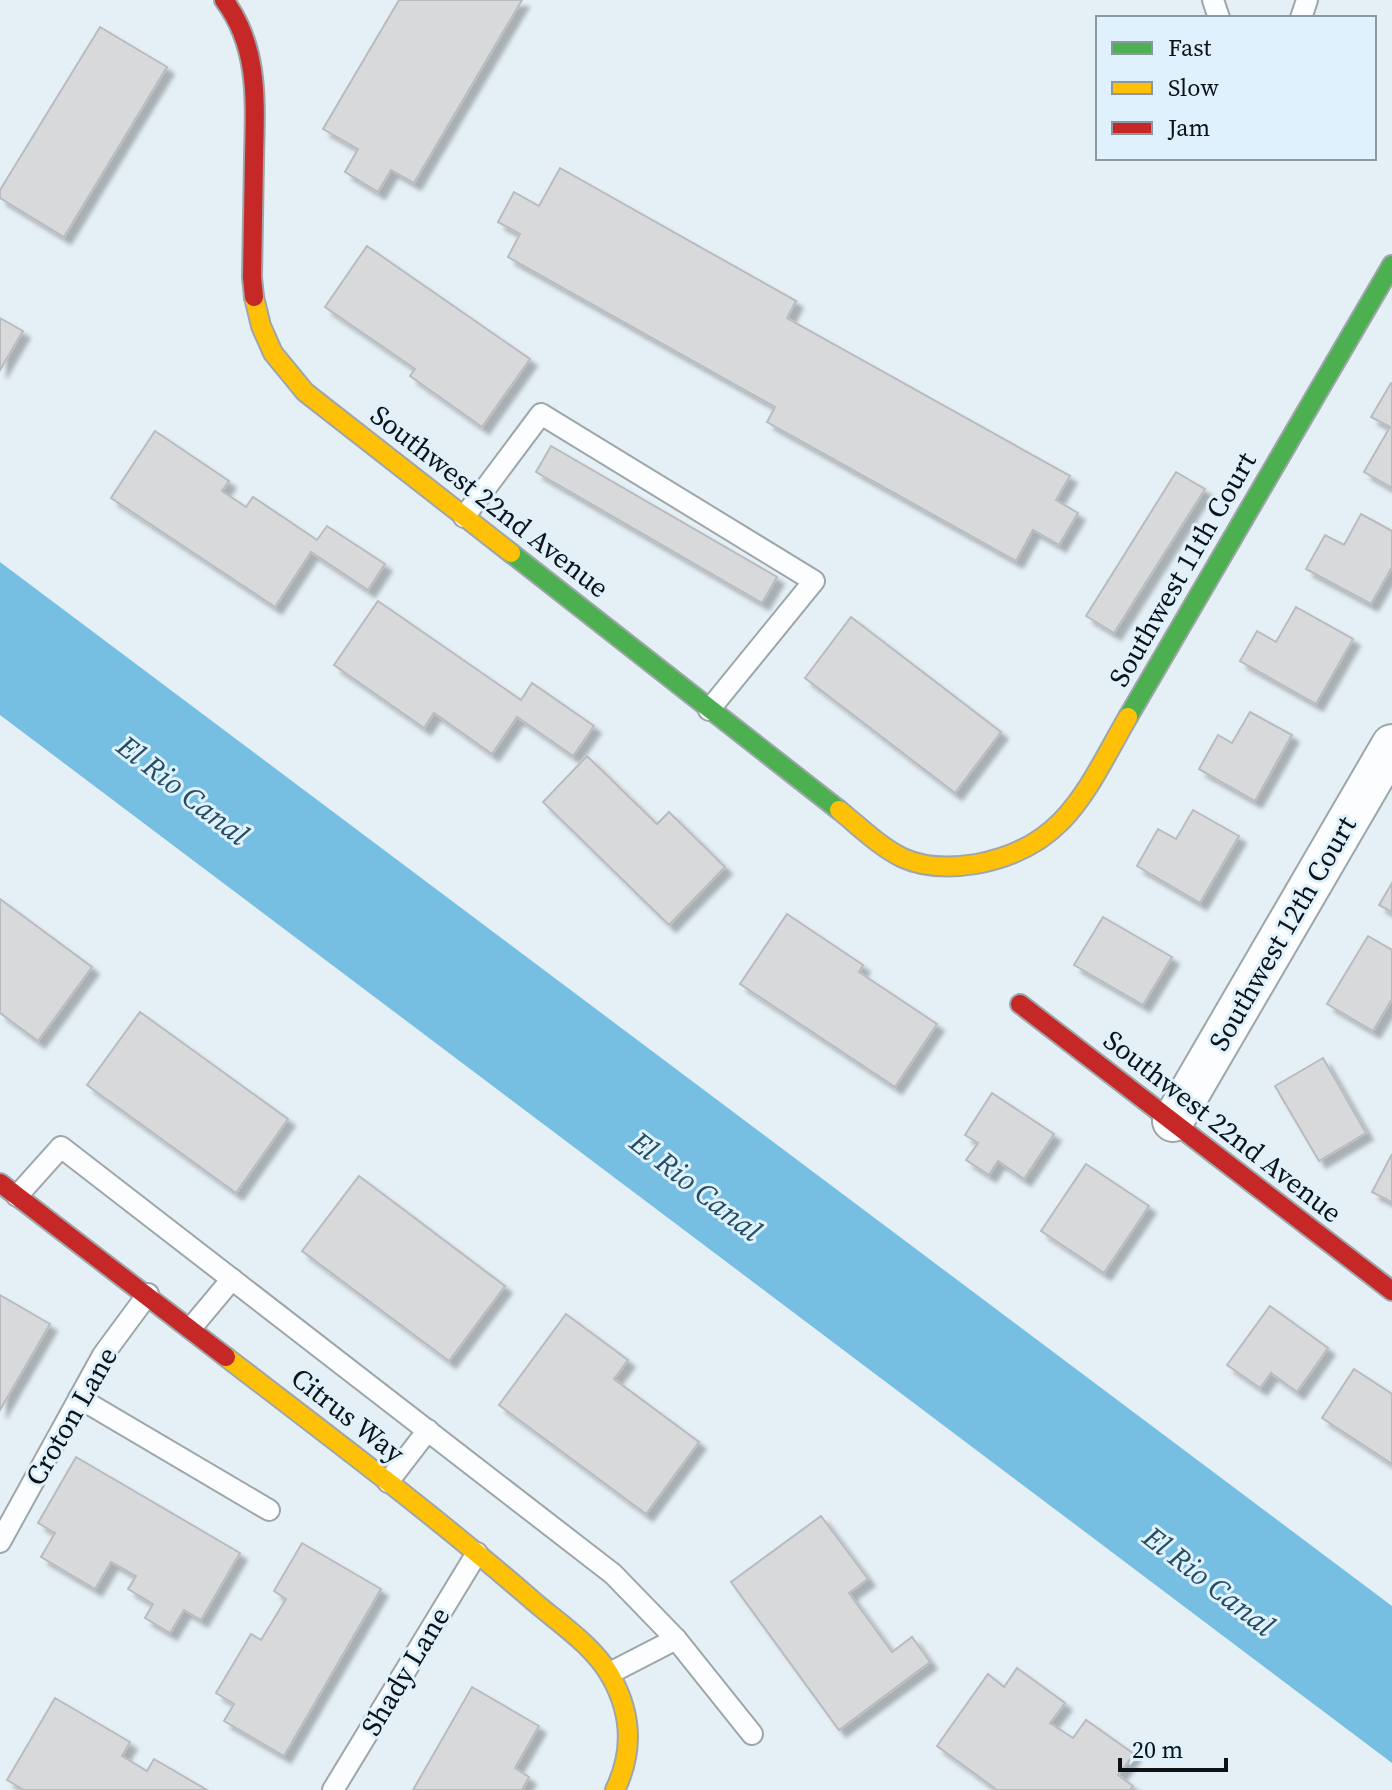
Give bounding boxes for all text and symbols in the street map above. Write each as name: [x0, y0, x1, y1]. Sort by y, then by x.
legend: [1096, 16, 1376, 160]
text: Fast: [1168, 31, 1212, 64]
text: Slow: [1168, 71, 1219, 104]
text: Jam: [1167, 111, 1210, 144]
street label: Southwest 22nd Avenue: [363, 396, 617, 606]
street label: Southwest 11th Court: [1099, 444, 1265, 693]
water label: El Rio Canal: [108, 725, 258, 855]
street label: Southwest 12th Court: [1199, 808, 1365, 1057]
street label: Southwest 22nd Avenue: [1096, 1021, 1350, 1231]
water label: El Rio Canal: [621, 1121, 771, 1251]
street label: Croton Lane: [16, 1340, 126, 1492]
street label: Citrus Way: [283, 1359, 413, 1472]
water label: El Rio Canal: [1134, 1516, 1284, 1646]
street label: Shady Lane: [352, 1600, 458, 1742]
scale bar: [1120, 1722, 1226, 1772]
text: 20 m: [1132, 1733, 1183, 1766]

